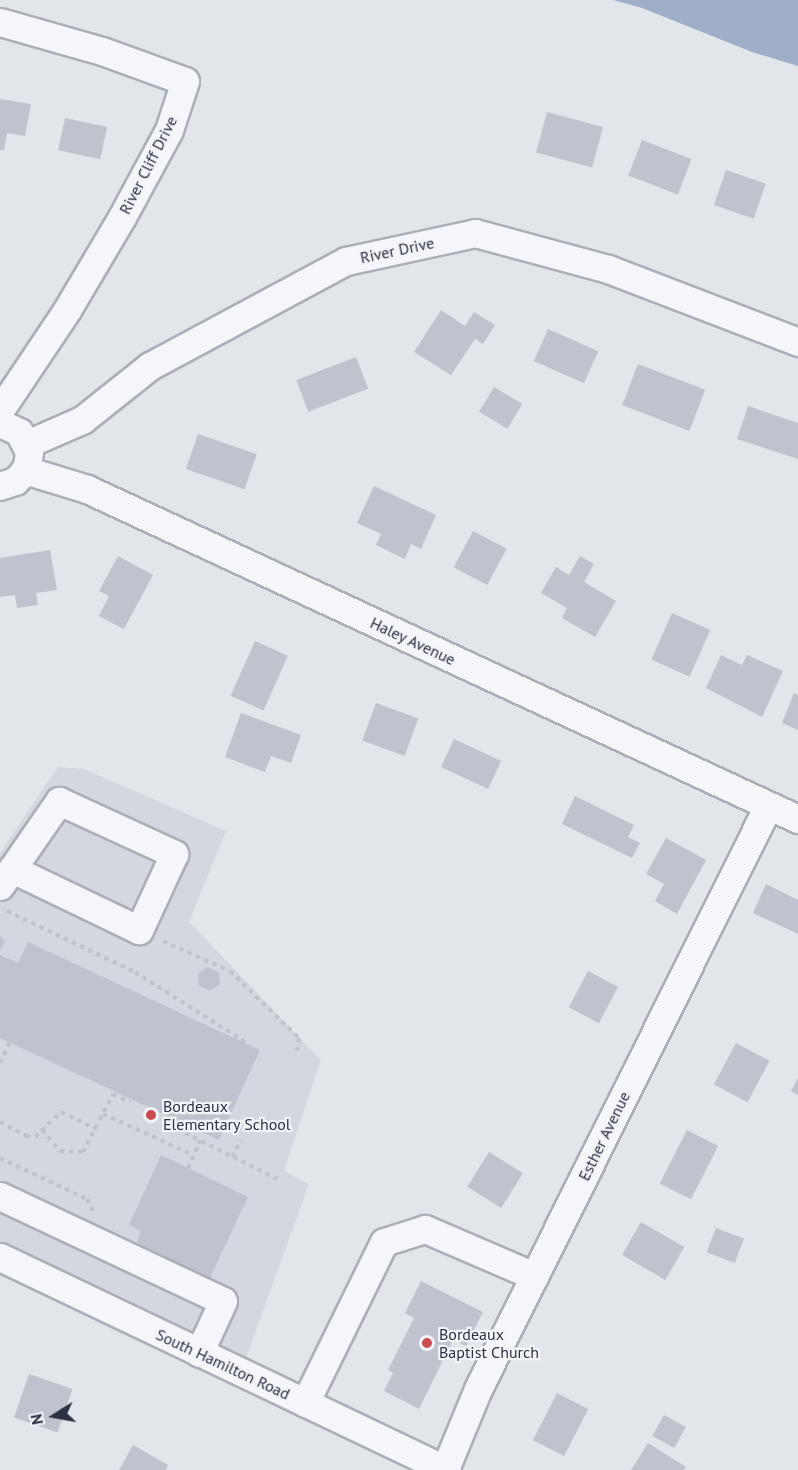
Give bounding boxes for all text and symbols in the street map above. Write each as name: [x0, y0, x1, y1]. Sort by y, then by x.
street label: River Cliff Drive: [115, 113, 181, 217]
street label: River Drive: [358, 233, 436, 267]
street label: Haley Avenue: [367, 613, 459, 669]
street label: Esther Avenue: [574, 1088, 634, 1184]
place label: Bordeaux Elementary School: [163, 1096, 291, 1134]
marker: Bordeaux Elementary School: [144, 1108, 158, 1122]
place label: Bordeaux Baptist Church: [439, 1324, 539, 1362]
street label: South Hamilton Road: [153, 1325, 293, 1403]
marker: Bordeaux Baptist Church: [420, 1336, 434, 1350]
north arrow: [24, 1386, 84, 1446]
text: N: [26, 1412, 47, 1427]

